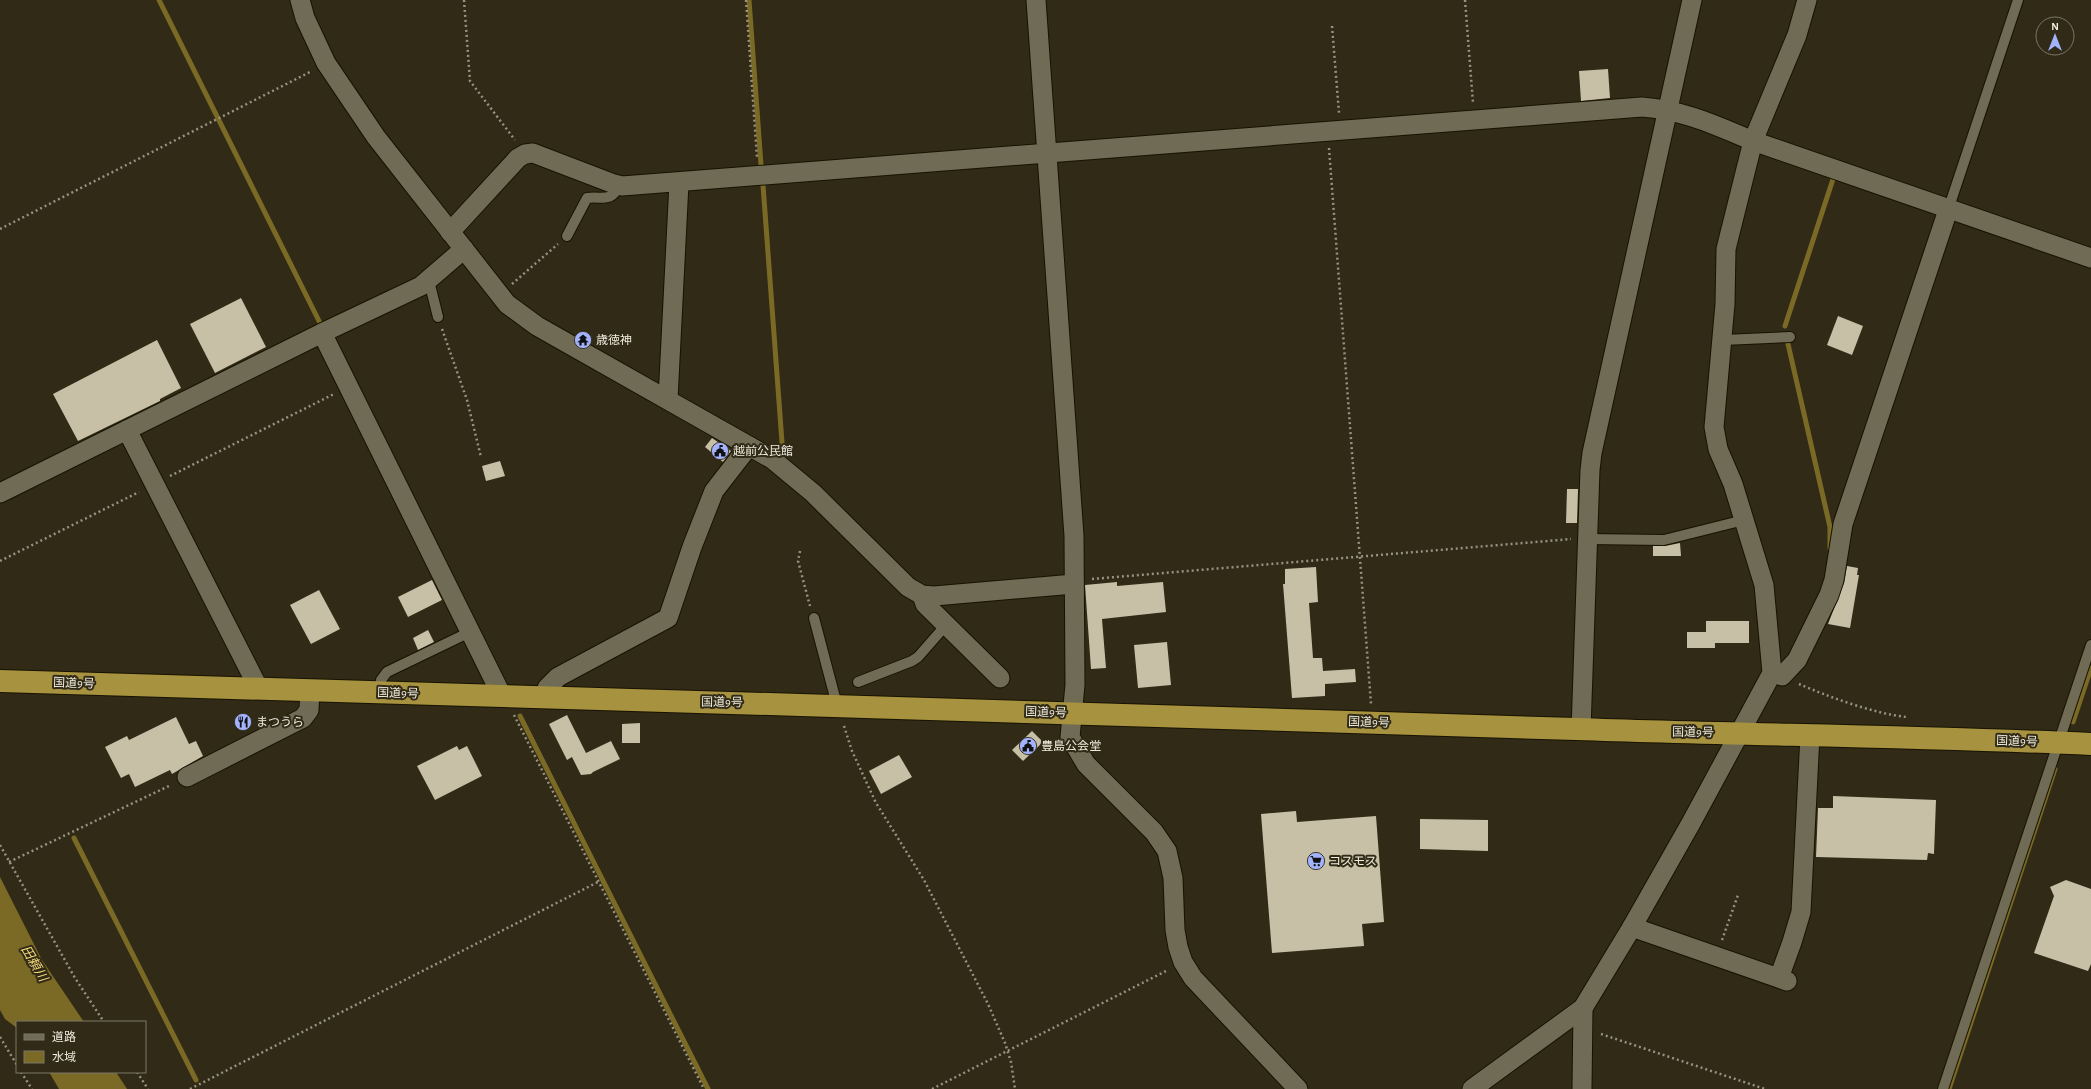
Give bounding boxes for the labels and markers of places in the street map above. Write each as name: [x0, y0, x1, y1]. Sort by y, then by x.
temple icon: 歳徳神: [573, 330, 593, 350]
place label: 歳徳神: [596, 333, 632, 346]
public building icon: 越前公民館: [710, 441, 730, 461]
place label: 越前公民館: [733, 445, 793, 457]
restaurant icon: まつうら: [233, 712, 253, 732]
place label: まつうら: [256, 716, 304, 728]
public building icon: 豊島公会堂: [1018, 736, 1038, 756]
place label: 豊島公会堂: [1041, 739, 1101, 752]
supermarket icon: コスモス: [1306, 851, 1326, 871]
place label: コスモス: [1329, 855, 1377, 867]

